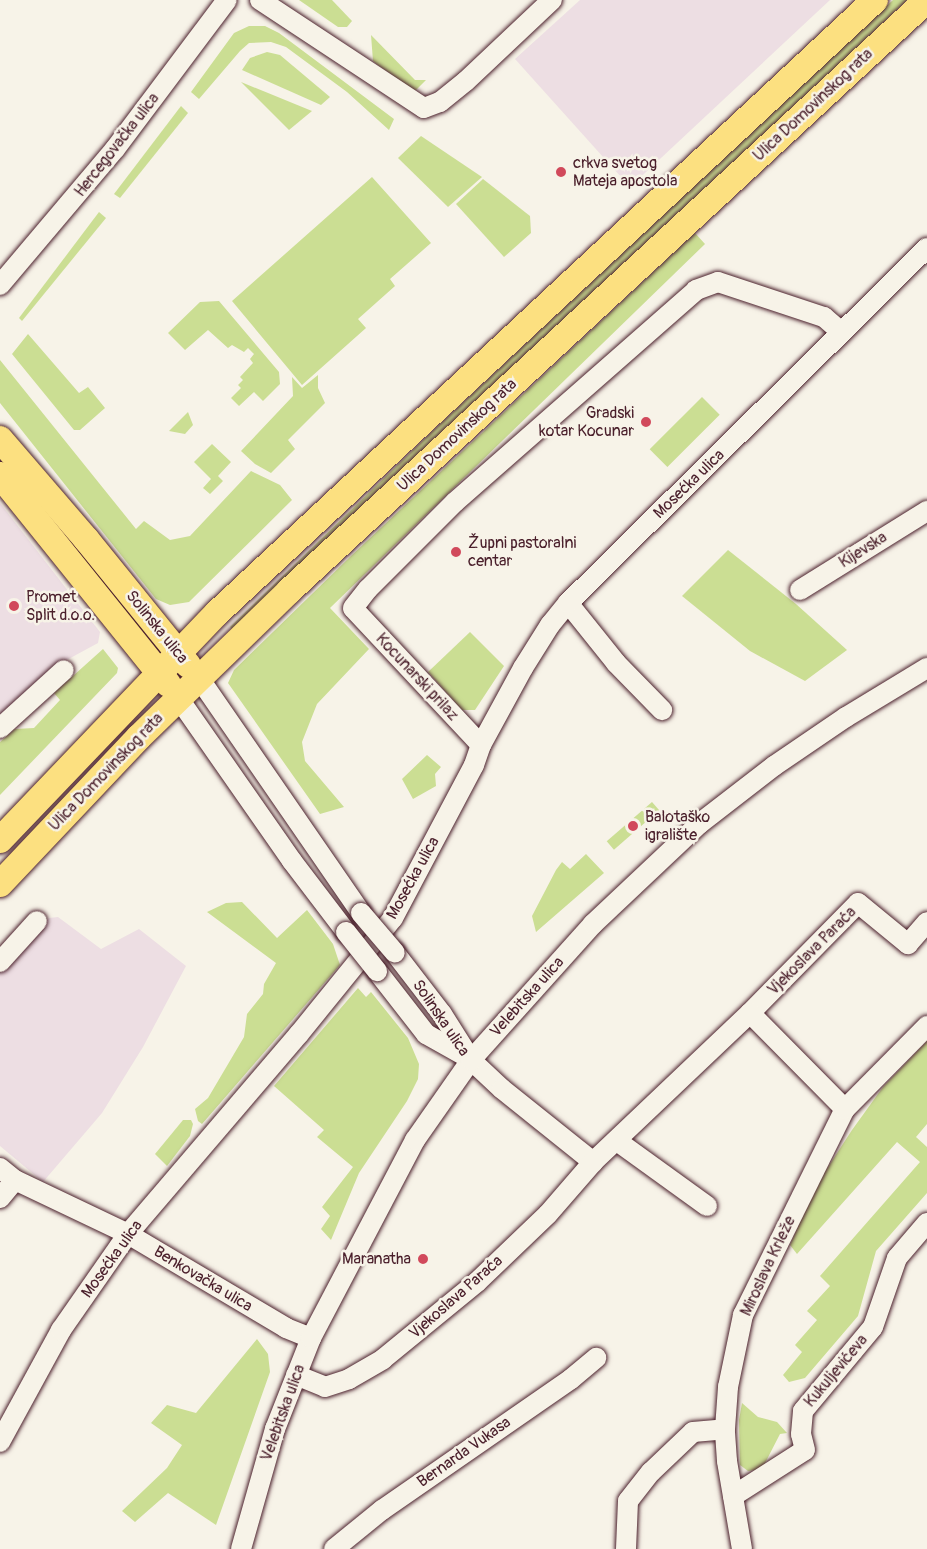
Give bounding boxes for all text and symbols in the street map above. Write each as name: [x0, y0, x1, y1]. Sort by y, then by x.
street label: Ulica Domovinskog rata: [749, 45, 877, 165]
street label: Hercegovačka ulica: [70, 89, 164, 201]
place label: crkva svetog Mateja apostola: [573, 153, 677, 191]
marker: crkva svetog Mateja apostola: [554, 165, 568, 179]
street label: Ulica Domovinskog rata: [393, 375, 521, 495]
place label: Gradski kotar Kocunar: [539, 403, 634, 441]
marker: Gradski kotar Kocunar: [639, 415, 653, 429]
street label: Mosećka ulica: [649, 445, 729, 523]
street label: Kijevska: [836, 528, 890, 572]
place label: Župni pastoralni centar: [468, 533, 576, 571]
marker: Župni pastoralni centar: [449, 545, 463, 559]
place label: Promet Split d.o.o.: [26, 587, 95, 625]
street label: Solinska ulica: [122, 587, 192, 667]
marker: Promet Split d.o.o.: [7, 599, 21, 613]
street label: Kocunarski prilaz: [372, 629, 462, 725]
street label: Ulica Domovinskog rata: [45, 709, 167, 835]
place label: Balotaško igralište: [645, 807, 710, 845]
marker: Balotaško igralište: [626, 819, 640, 833]
street label: Mosećka ulica: [382, 833, 444, 923]
street label: Vjekoslava Paraća: [764, 903, 860, 999]
street label: Velebitska ulica: [486, 953, 568, 1041]
street label: Solinska ulica: [408, 976, 474, 1060]
street label: Miroslava Krleže: [736, 1213, 800, 1319]
street label: Mosećka ulica: [77, 1216, 147, 1302]
street label: Benkovačka ulica: [150, 1242, 256, 1316]
place label: Maranatha: [342, 1249, 411, 1269]
street label: Vjekoslava Paraća: [405, 1251, 507, 1343]
marker: Maranatha: [416, 1252, 430, 1266]
street label: Kukuljevićeva: [800, 1331, 872, 1411]
street label: Velebitska ulica: [257, 1362, 309, 1464]
street label: Bernarda Vukasa: [414, 1413, 514, 1491]

